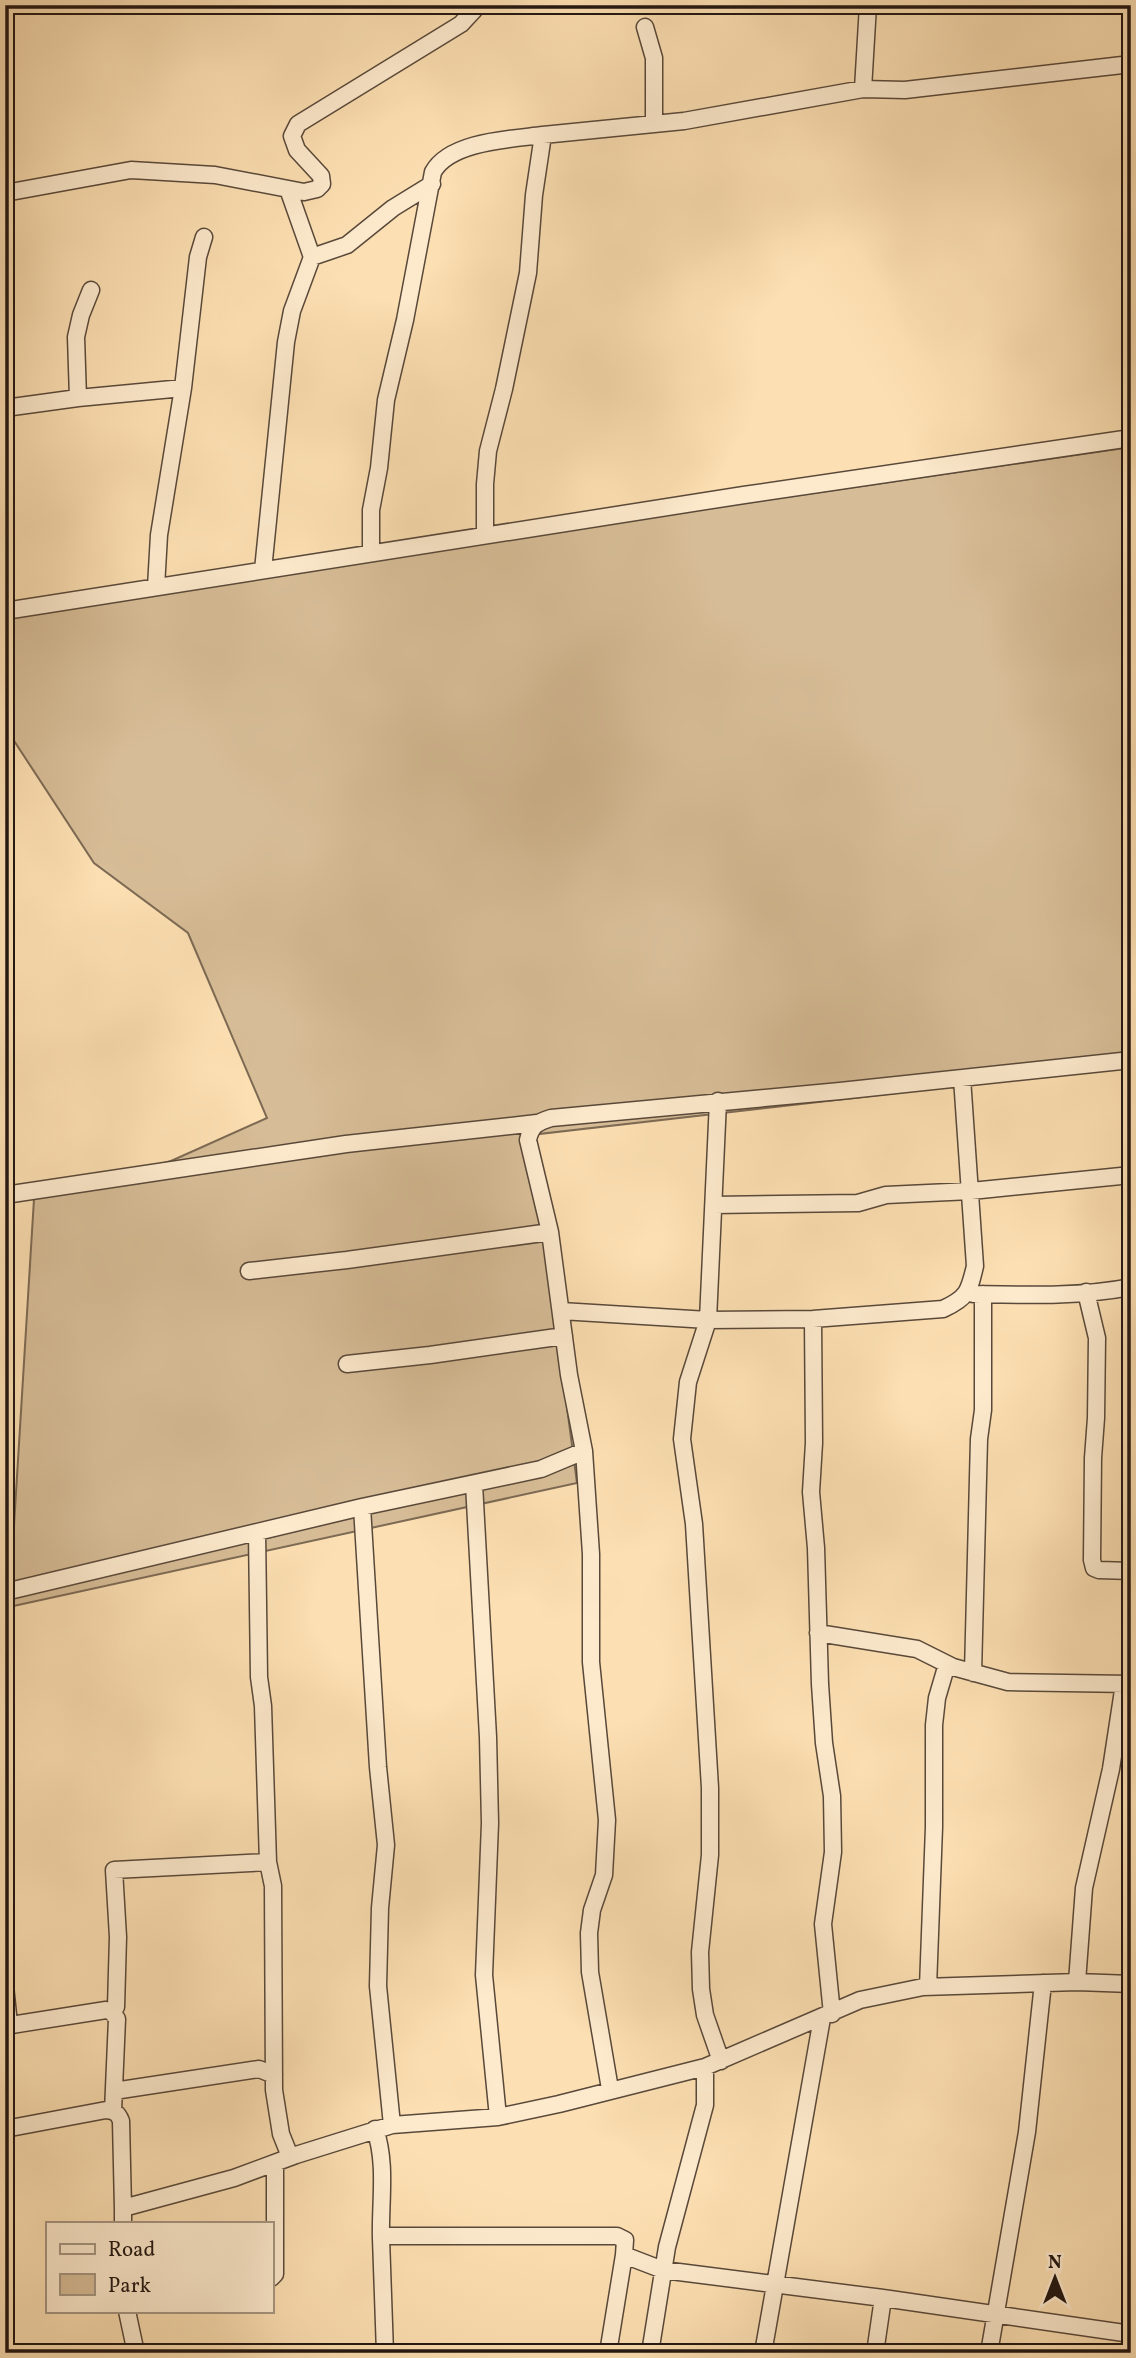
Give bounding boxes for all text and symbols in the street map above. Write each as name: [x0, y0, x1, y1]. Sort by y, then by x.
legend: [46, 2222, 273, 2312]
text: Road: [108, 2236, 155, 2265]
north arrow: [1020, 2242, 1090, 2312]
text: N: [1048, 2250, 1062, 2276]
text: Park: [108, 2272, 151, 2301]

